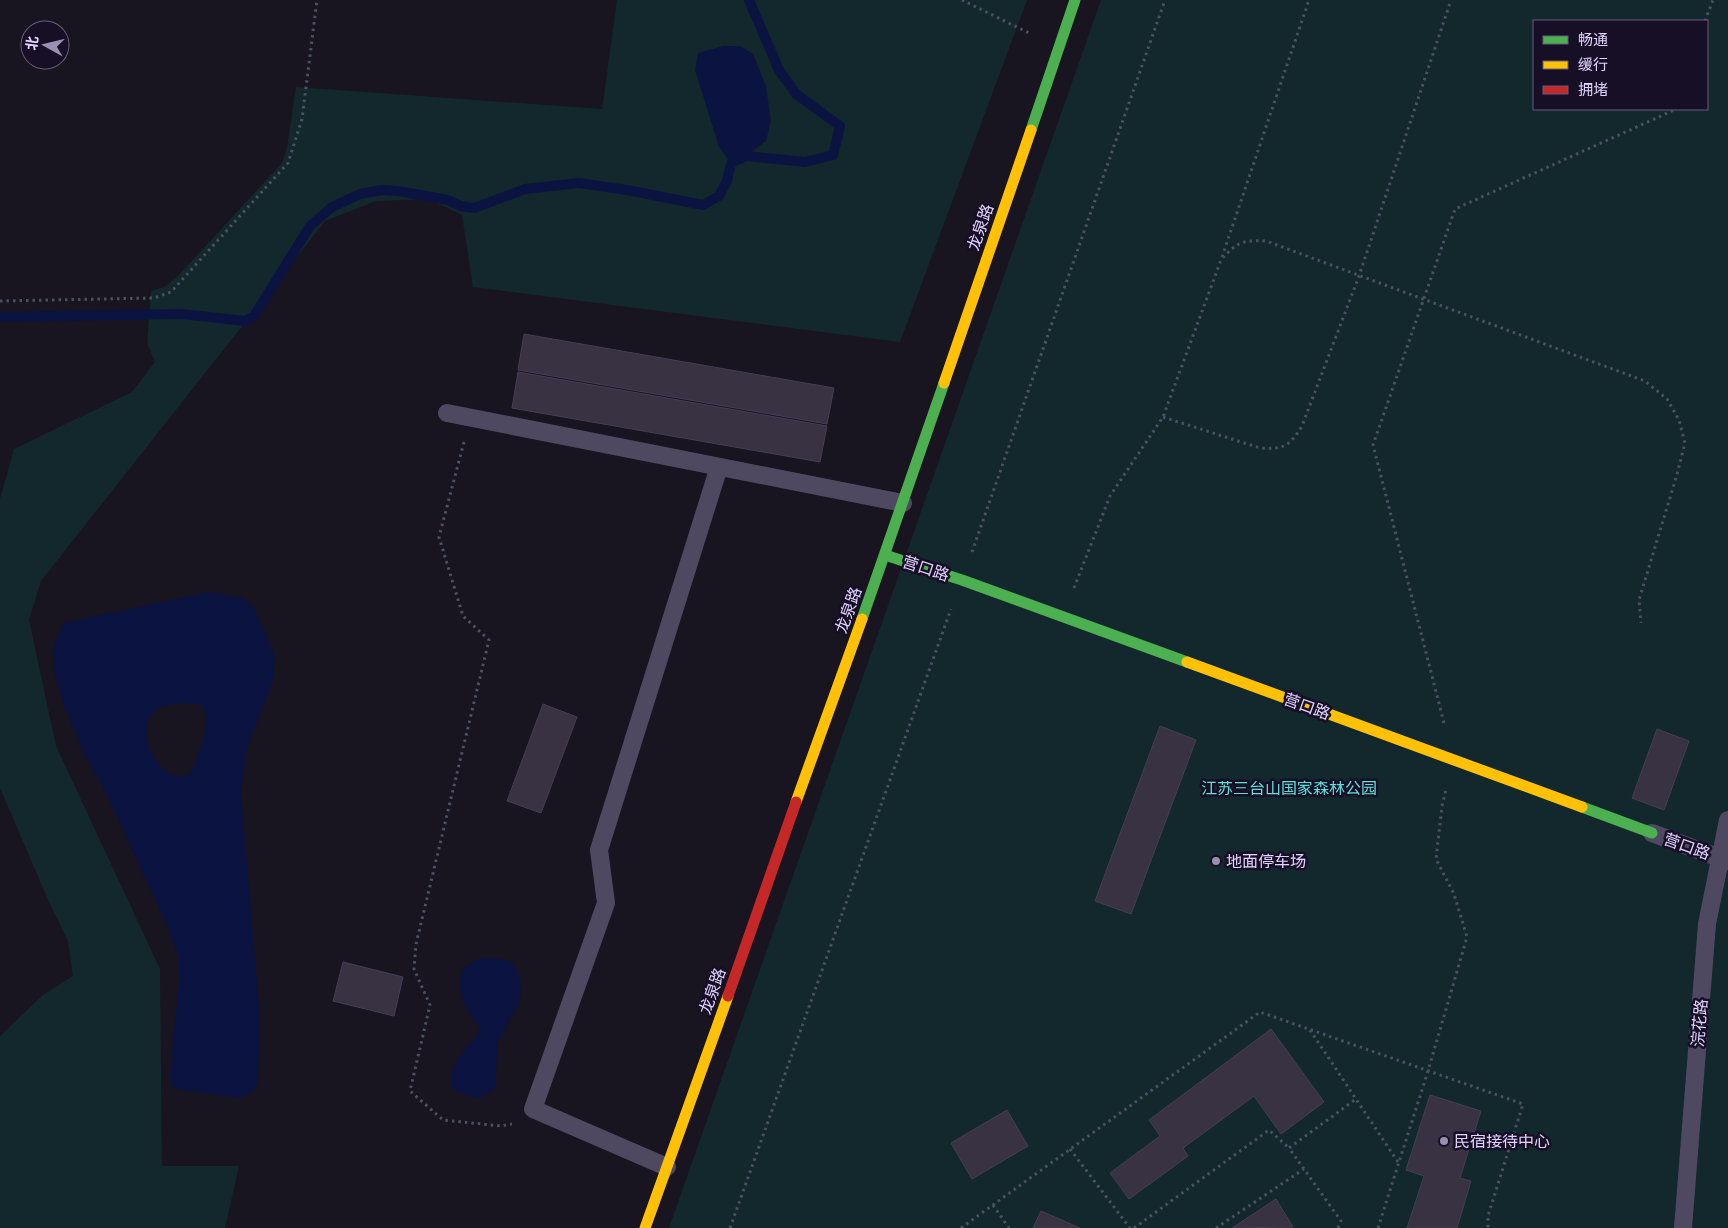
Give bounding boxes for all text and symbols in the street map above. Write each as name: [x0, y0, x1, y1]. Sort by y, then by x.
north arrow: [20, 20, 70, 70]
legend: [1533, 20, 1708, 110]
text: 畅通: [1578, 30, 1608, 49]
text: 北: [22, 35, 42, 51]
text: 缓行: [1578, 55, 1608, 74]
text: 拥堵: [1578, 80, 1608, 99]
street label: 龙泉路: [963, 201, 998, 253]
street label: 营口路: [900, 551, 952, 586]
street label: 龙泉路: [830, 584, 867, 636]
street label: 营口路: [1281, 688, 1333, 725]
park label: 江苏三台山国家森林公园: [1201, 778, 1377, 799]
street label: 营口路: [1661, 828, 1713, 865]
place label: 地面停车场: [1226, 851, 1306, 872]
marker: 地面停车场: [1210, 855, 1222, 867]
street label: 龙泉路: [694, 965, 731, 1017]
street label: 浣花路: [1687, 998, 1712, 1048]
place label: 民宿接待中心: [1454, 1131, 1550, 1152]
marker: 民宿接待中心: [1438, 1135, 1450, 1147]

